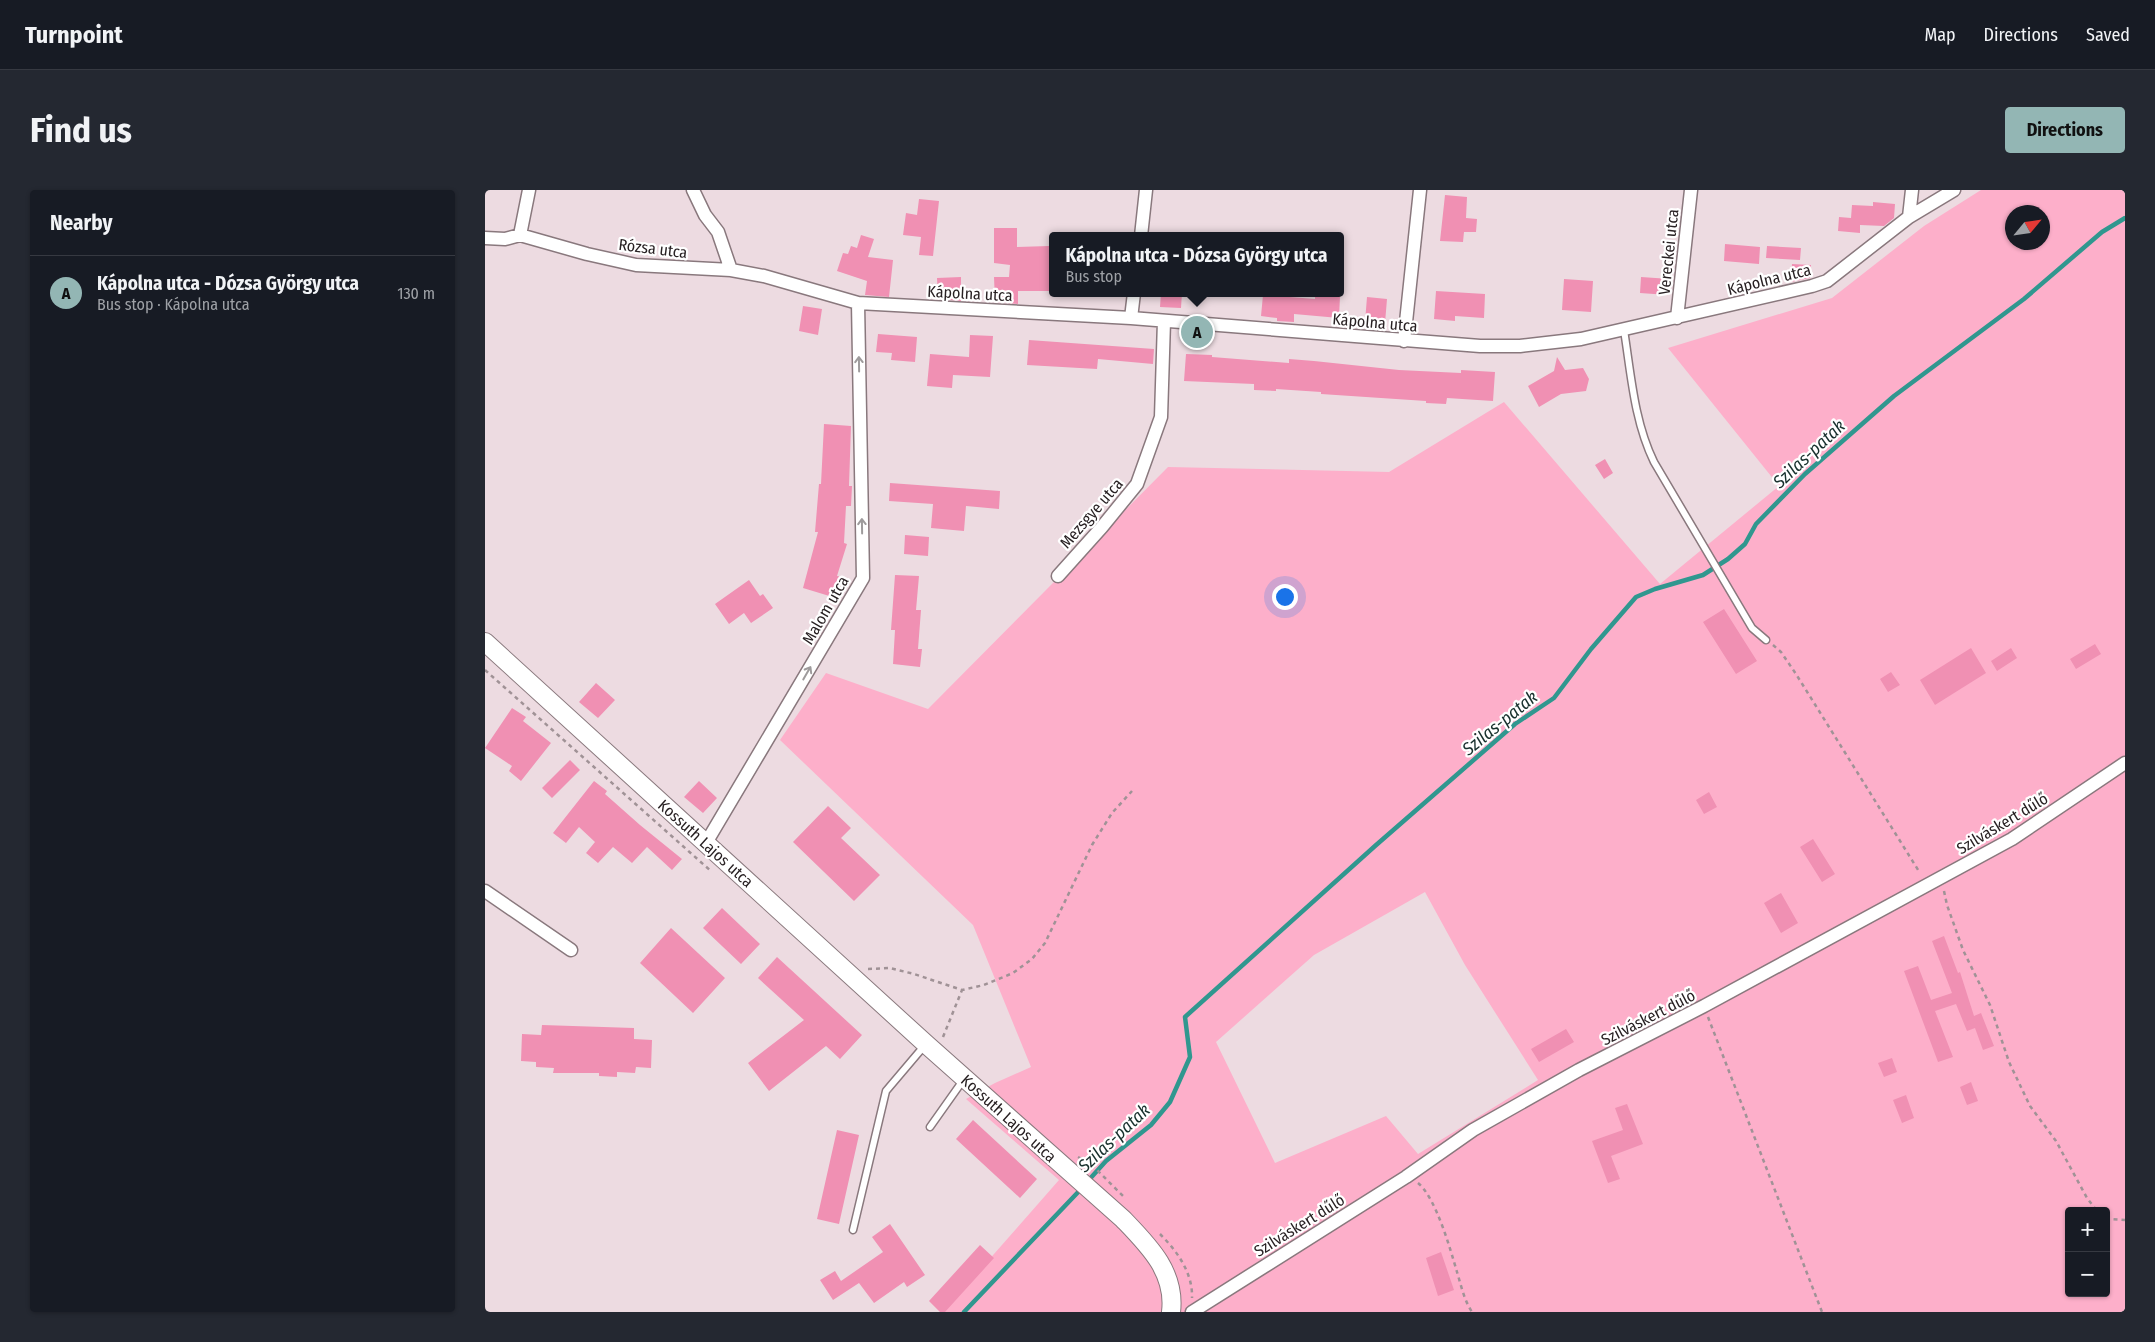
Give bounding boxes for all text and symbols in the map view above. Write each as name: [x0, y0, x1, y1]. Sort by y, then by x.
text: Turnpoint: [25, 21, 123, 49]
text: Map: [1924, 24, 1956, 46]
text: Directions: [1984, 24, 2058, 46]
text: Saved: [2086, 24, 2130, 46]
button: Directions: [2005, 107, 2125, 153]
text: Find us: [30, 109, 132, 151]
north arrow: [2005, 205, 2050, 250]
street label: Vereckei utca: [1655, 208, 1682, 296]
text: Nearby: [50, 210, 112, 236]
popup: [1049, 232, 1344, 297]
street label: Rózsa utca: [617, 235, 689, 262]
text: Kápolna utca - Dózsa György utca: [1065, 244, 1328, 267]
street label: Kápolna utca: [1725, 260, 1813, 299]
text: Bus stop: [1065, 267, 1122, 286]
text: Kápolna utca - Dózsa György utca: [97, 272, 359, 295]
street label: Kápolna utca: [927, 282, 1013, 305]
text: A: [62, 284, 70, 303]
text: 130 m: [397, 284, 435, 303]
text: Bus stop · Kápolna utca: [97, 295, 250, 314]
street label: Kápolna utca: [1332, 309, 1418, 336]
pin: A: [1181, 313, 1213, 351]
one-way arrow: [855, 356, 864, 372]
water label: Szilas-patak: [1768, 415, 1850, 494]
street label: Mezsgye utca: [1056, 474, 1127, 552]
one-way arrow: [857, 518, 867, 534]
street label: Malom utca: [798, 573, 853, 648]
your location: [1272, 584, 1298, 610]
one-way arrow: [802, 666, 812, 681]
water label: Szilas-patak: [1457, 686, 1542, 761]
street label: Szilváskert dűlő: [1953, 789, 2051, 858]
street label: Kossuth Lajos utca: [654, 796, 757, 891]
street label: Szilváskert dűlő: [1598, 986, 1698, 1049]
street label: Kossuth Lajos utca: [957, 1071, 1060, 1166]
water label: Szilas-patak: [1073, 1099, 1155, 1178]
street label: Szilváskert dűlő: [1251, 1190, 1348, 1261]
map controls: [2065, 1207, 2110, 1297]
button: +: [2065, 1207, 2110, 1252]
button: −: [2065, 1252, 2110, 1297]

